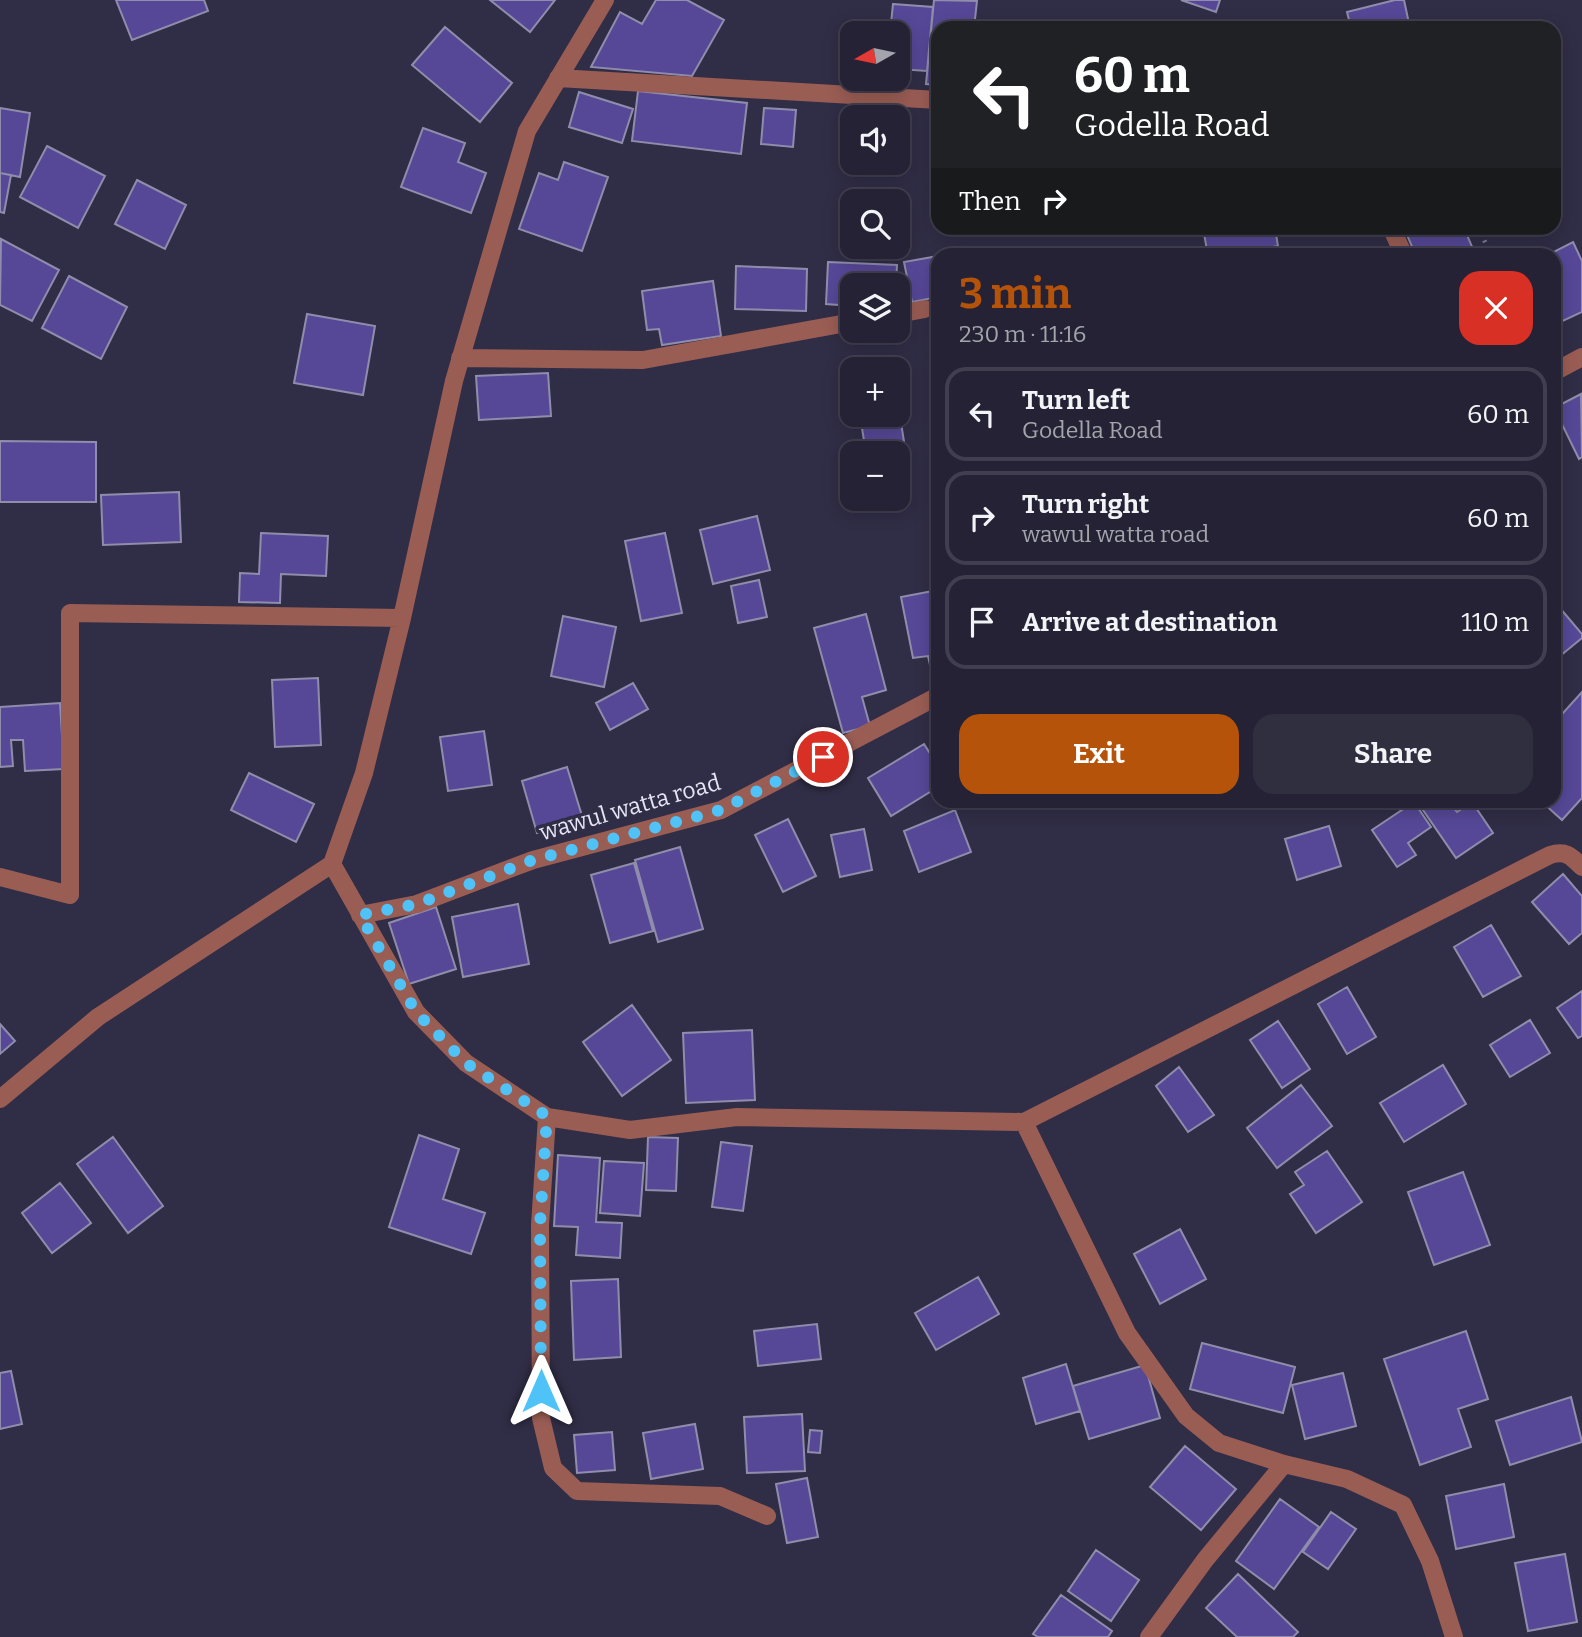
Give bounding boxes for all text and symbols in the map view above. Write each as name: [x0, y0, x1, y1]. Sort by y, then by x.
north arrow: [840, 21, 910, 91]
map controls: [840, 21, 910, 511]
text: 60 m: [1074, 46, 1190, 105]
icon: left: [959, 49, 1050, 140]
button: sound: [840, 105, 910, 175]
text: Godella Road: [1074, 106, 1270, 144]
icon: right: [1035, 182, 1073, 220]
text: Then: [959, 186, 1021, 217]
button: search: [840, 189, 910, 259]
text: 3 min: [959, 269, 1071, 319]
button: close: [1459, 271, 1533, 345]
button: layers: [840, 273, 910, 343]
text: 230 m · 11:16: [959, 320, 1086, 348]
button: +: [840, 357, 910, 427]
text: Turn left: [1022, 385, 1130, 416]
icon: left: [963, 395, 1001, 433]
text: 60 m: [1467, 399, 1529, 430]
text: Godella Road: [1022, 416, 1163, 444]
button: −: [840, 441, 910, 511]
text: Turn right: [1022, 489, 1149, 520]
icon: right: [963, 499, 1001, 537]
text: 60 m: [1467, 503, 1529, 534]
text: wawul watta road: [1022, 520, 1209, 548]
icon: arrive: [963, 603, 1001, 641]
text: Arrive at destination: [1022, 607, 1277, 638]
text: 110 m: [1461, 607, 1529, 638]
button: Exit: [959, 714, 1239, 794]
button: Share: [1253, 714, 1533, 794]
pin: [793, 727, 853, 787]
icon: arrive: [804, 738, 842, 776]
street label: wawul watta road: [535, 768, 724, 847]
position arrow: [504, 1354, 578, 1428]

